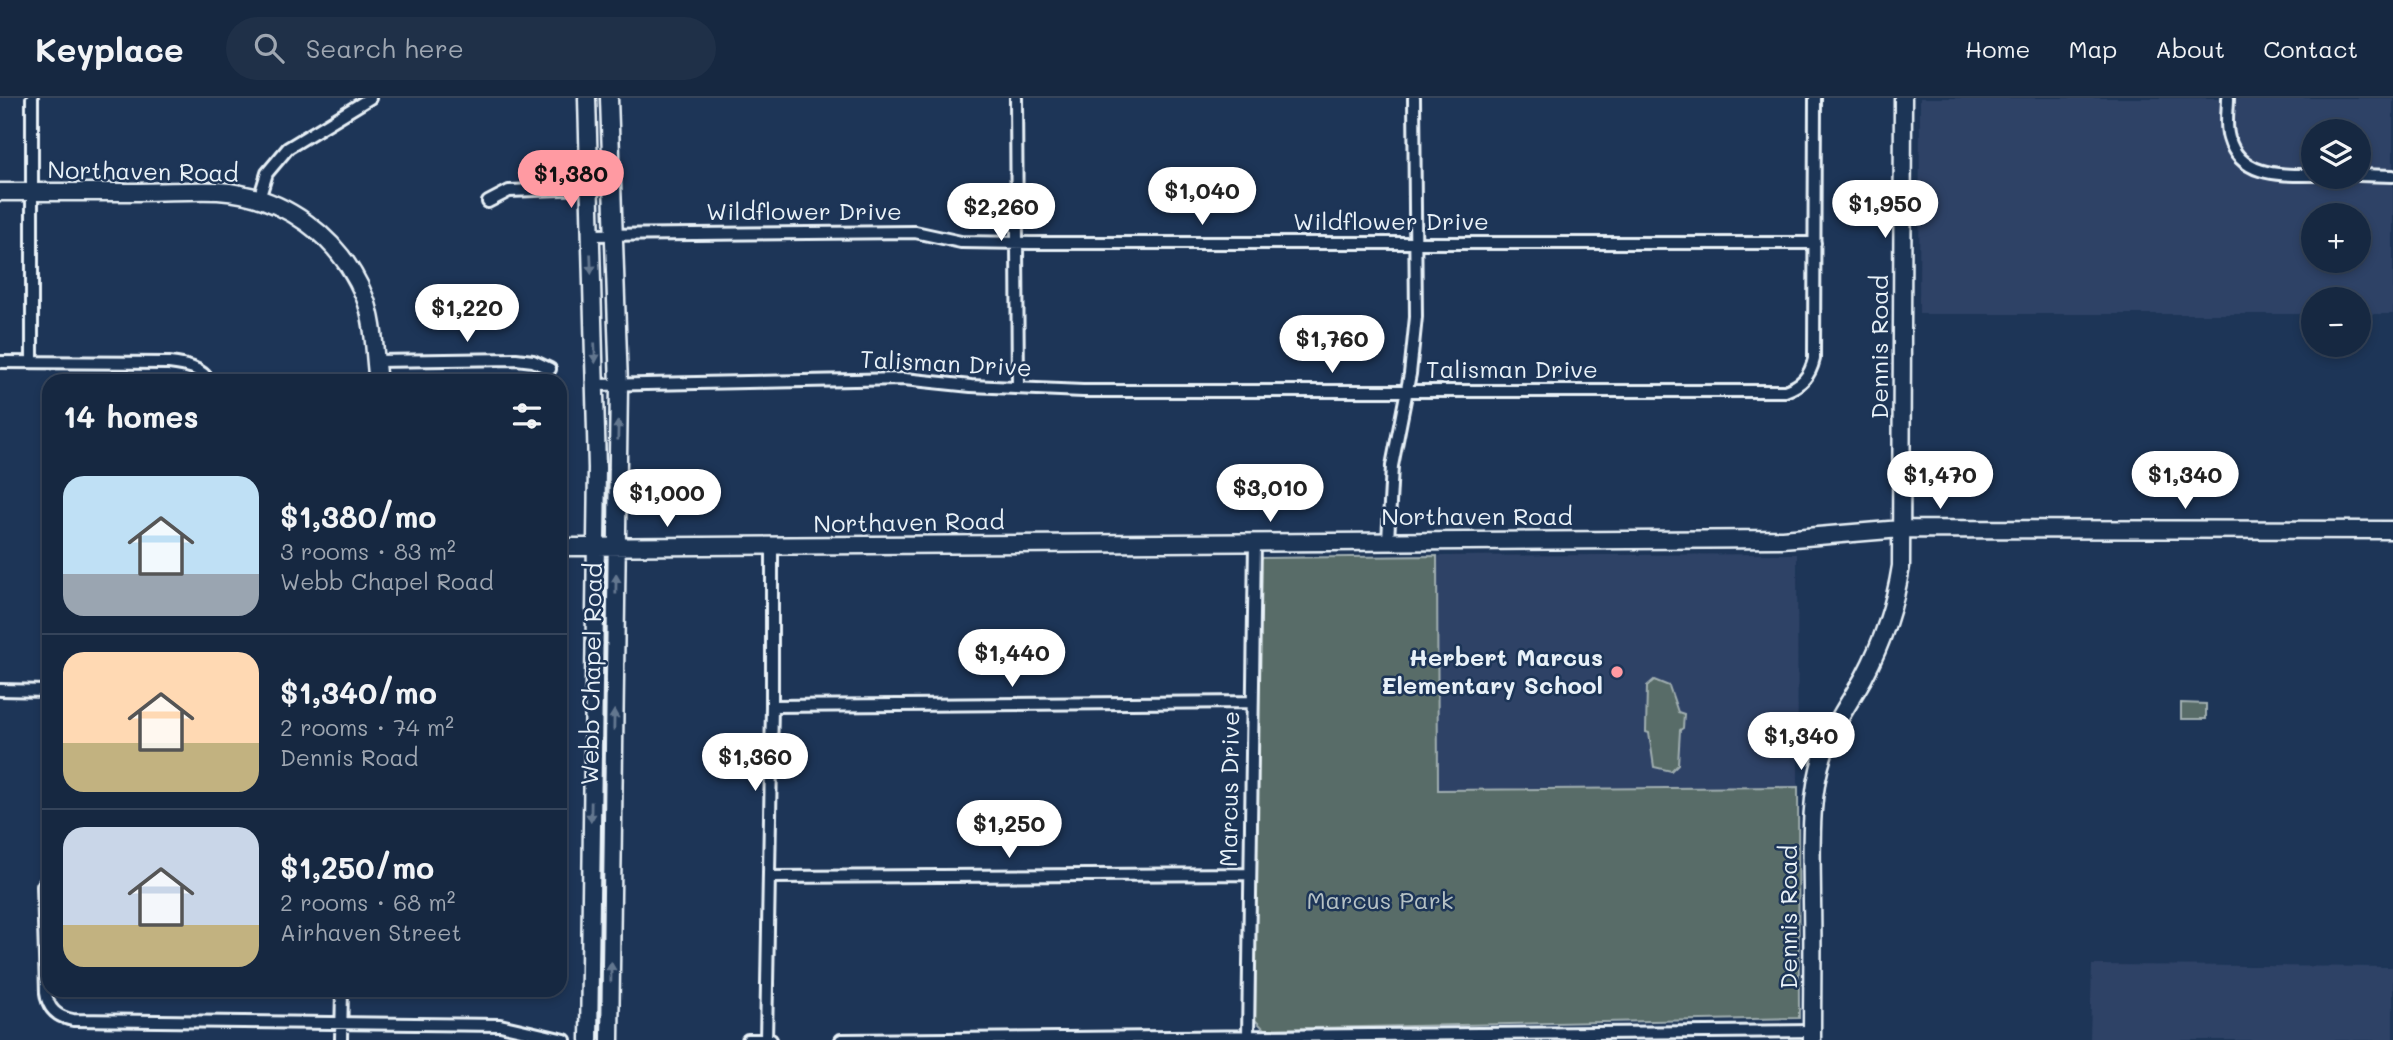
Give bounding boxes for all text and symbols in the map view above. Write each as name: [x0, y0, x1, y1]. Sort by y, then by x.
search box: [226, 17, 716, 80]
text: Keyplace: [35, 27, 184, 70]
icon: search: [250, 29, 288, 67]
text: Search here: [306, 31, 464, 65]
text: Home: [1965, 33, 2030, 64]
text: Map: [2068, 33, 2117, 64]
text: About: [2155, 33, 2225, 64]
text: Contact: [2263, 33, 2358, 64]
map controls: [2301, 119, 2371, 357]
button: layers: [2301, 119, 2371, 189]
pin: $1,380: [514, 150, 628, 210]
street label: Northaven Road: [47, 153, 239, 188]
text: $1,380: [534, 158, 608, 188]
pin: $1,040: [1145, 167, 1259, 227]
text: $1,040: [1164, 175, 1240, 205]
pin: $1,950: [1828, 180, 1942, 240]
pin: $2,260: [944, 184, 1058, 243]
text: $1,950: [1848, 188, 1922, 218]
text: $2,260: [963, 191, 1039, 221]
street label: Wildflower Drive: [706, 195, 902, 226]
button: +: [2301, 203, 2371, 273]
street label: Wildflower Drive: [1293, 205, 1489, 236]
one-way arrow: [586, 253, 597, 275]
street label: Dennis Road: [1863, 275, 1894, 419]
pin: $1,220: [410, 285, 524, 344]
button: −: [2301, 287, 2371, 357]
text: $1,220: [431, 292, 503, 322]
pin: $1,760: [1275, 316, 1389, 375]
text: $1,760: [1296, 323, 1368, 353]
one-way arrow: [590, 342, 601, 364]
street label: Talisman Drive: [859, 343, 1033, 382]
street label: Talisman Drive: [1426, 353, 1598, 384]
text: 14 homes: [63, 396, 199, 436]
icon: filters: [508, 397, 546, 435]
one-way arrow: [612, 419, 624, 441]
pin: $1,470: [1883, 452, 1997, 511]
pin: $1,340: [2128, 452, 2242, 511]
text: $1,470: [1903, 459, 1977, 489]
text: $1,340: [2148, 459, 2222, 489]
pin: $3,010: [1213, 464, 1327, 524]
pin: $1,000: [610, 470, 724, 529]
text: $3,010: [1233, 472, 1307, 502]
text: $1,000: [629, 477, 705, 507]
text: $1,380/mo: [280, 496, 436, 536]
street label: Northaven Road: [1381, 500, 1573, 531]
icon: home: [119, 504, 203, 588]
street label: Northaven Road: [813, 504, 1005, 539]
text: 3 rooms · 83 m²: [280, 536, 456, 566]
street label: Webb Chapel Road: [573, 562, 608, 786]
text: Webb Chapel Road: [280, 566, 494, 596]
one-way arrow: [610, 573, 621, 595]
pin: $1,440: [955, 630, 1069, 689]
text: $1,440: [974, 637, 1050, 667]
place label: Herbert Marcus Elementary School: [1381, 641, 1603, 700]
marker: Herbert Marcus Elementary School: [1609, 664, 1625, 680]
text: $1,340/mo: [280, 672, 437, 712]
icon: home: [119, 680, 203, 764]
one-way arrow: [608, 709, 620, 731]
street label: Marcus Drive: [1212, 711, 1245, 867]
text: 2 rooms · 74 m²: [280, 712, 454, 742]
pin: $1,340: [1744, 712, 1858, 772]
text: $1,340: [1764, 720, 1838, 750]
pin: $1,360: [698, 734, 812, 793]
text: $1,360: [718, 741, 792, 771]
text: Dennis Road: [280, 742, 418, 772]
pin: $1,250: [952, 800, 1066, 860]
one-way arrow: [585, 802, 597, 824]
text: $1,250: [973, 808, 1045, 838]
street label: Dennis Road: [1772, 845, 1803, 989]
text: $1,250/mo: [280, 847, 434, 887]
icon: home: [119, 855, 203, 939]
park label: Marcus Park: [1306, 884, 1454, 915]
text: 2 rooms · 68 m²: [280, 887, 455, 917]
text: Airhaven Street: [280, 917, 462, 947]
one-way arrow: [605, 961, 617, 983]

